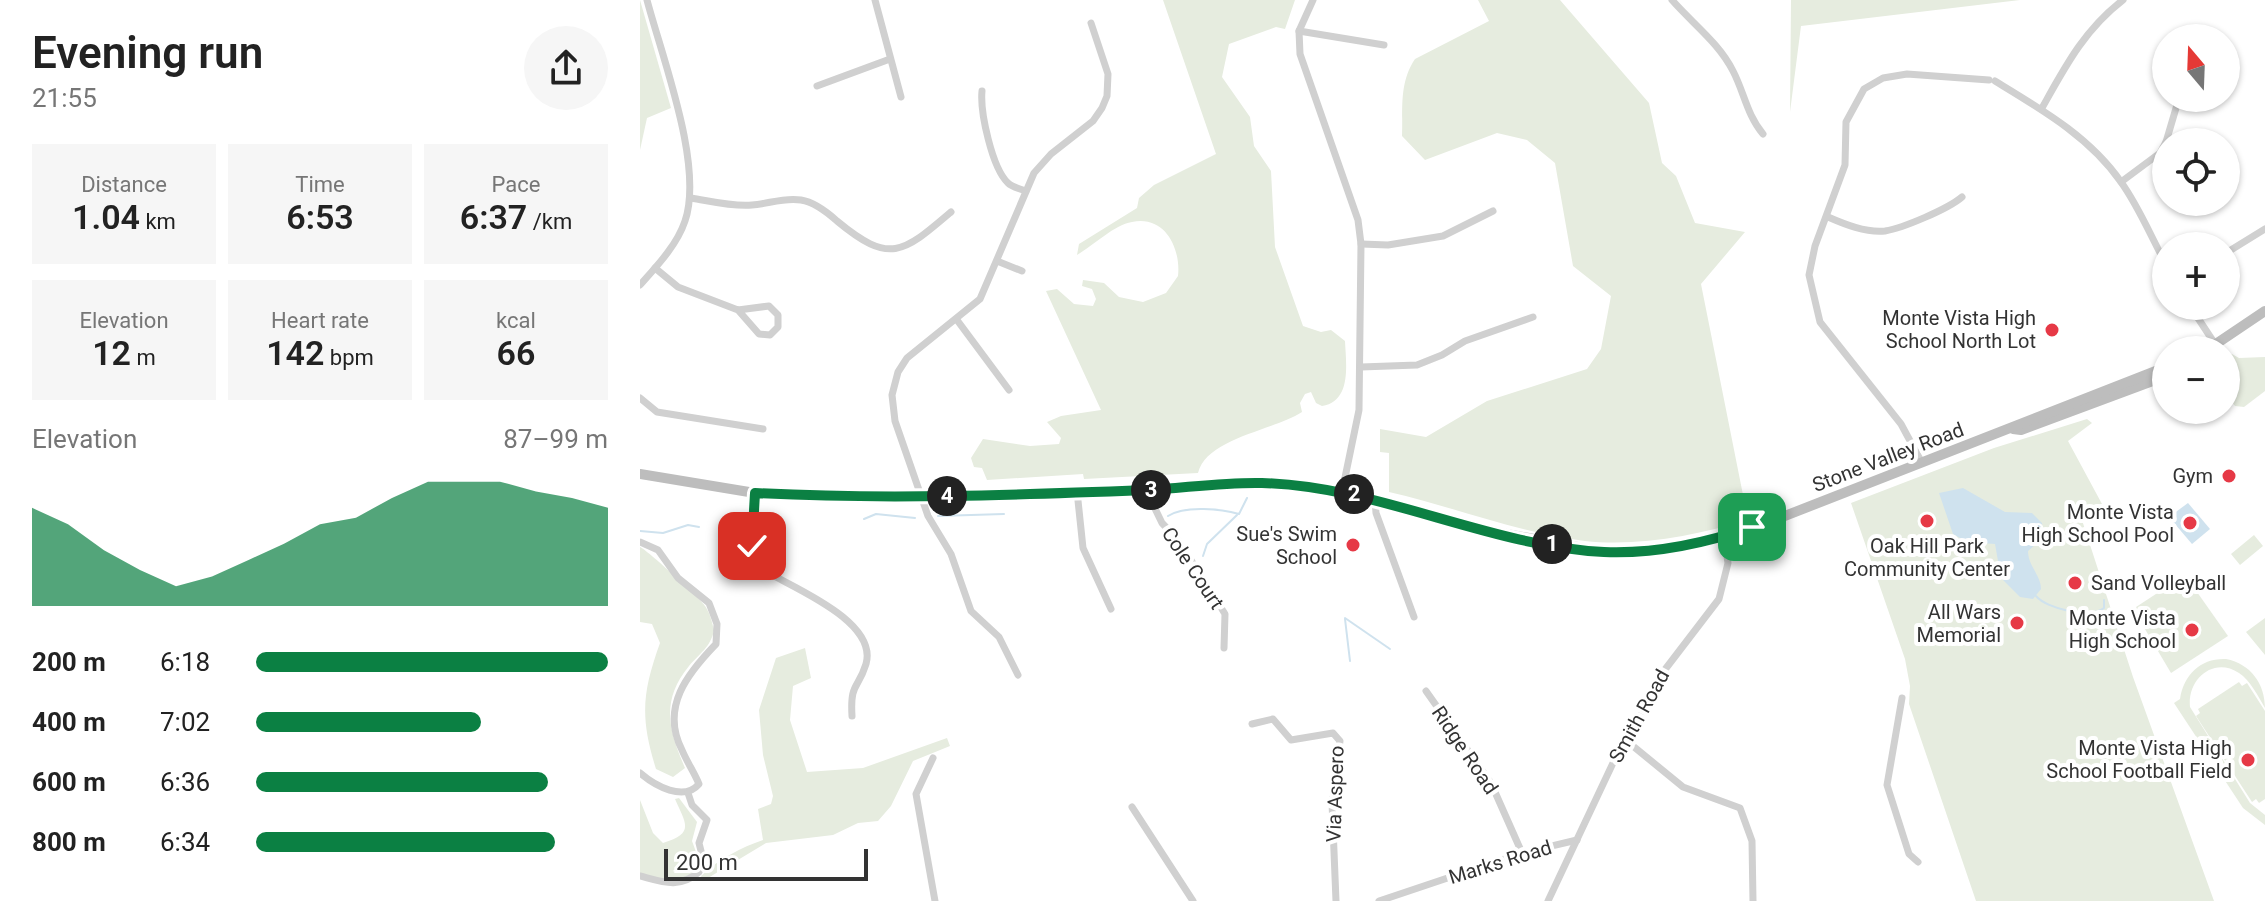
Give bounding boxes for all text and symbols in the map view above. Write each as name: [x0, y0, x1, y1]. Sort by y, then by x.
north arrow: [2152, 24, 2240, 112]
map controls: [2152, 24, 2240, 424]
button: share: [524, 26, 608, 110]
text: Evening run: [32, 27, 263, 79]
text: 21:55: [32, 83, 97, 113]
button: locate: [2152, 128, 2240, 216]
text: Distance: [81, 172, 167, 197]
text: Time: [295, 172, 345, 197]
text: Pace: [492, 172, 540, 197]
text: 1.04: [72, 197, 140, 237]
text: 6:53: [286, 197, 354, 237]
text: 6:37: [460, 197, 527, 237]
text: km: [140, 209, 176, 234]
text: /km: [527, 209, 572, 234]
button: +: [2152, 232, 2240, 320]
place label: Monte Vista High School North Lot: [1882, 306, 2036, 353]
text: Elevation: [79, 308, 169, 333]
text: Heart rate: [271, 308, 369, 333]
text: kcal: [496, 308, 536, 333]
marker: Monte Vista High School North Lot: [2043, 321, 2061, 339]
text: 12: [92, 333, 131, 373]
text: 142: [266, 333, 324, 373]
text: 66: [497, 333, 535, 373]
button: −: [2152, 336, 2240, 424]
text: m: [131, 345, 156, 370]
text: bpm: [324, 345, 374, 370]
street label: Stone Valley Road: [1809, 417, 1967, 497]
text: Elevation: [32, 424, 137, 454]
text: 87–99 m: [503, 424, 608, 454]
place label: Gym: [2172, 464, 2213, 488]
marker: Gym: [2220, 467, 2238, 485]
pin: 3: [1131, 470, 1171, 510]
pin: 2: [1334, 474, 1374, 514]
pin: 4: [927, 476, 967, 516]
text: 3: [1145, 477, 1157, 502]
text: 2: [1348, 481, 1360, 506]
text: 4: [941, 483, 953, 508]
pin: [1718, 493, 1786, 561]
place label: Monte Vista High School Pool: [2022, 500, 2174, 547]
icon: arrive: [1730, 505, 1774, 549]
pin: [718, 512, 786, 580]
marker: Oak Hill Park Community Center: [1918, 512, 1936, 530]
marker: Monte Vista High School Pool: [2181, 514, 2199, 532]
street label: Cole Court: [1157, 522, 1229, 614]
place label: Sue's Swim School: [1236, 522, 1337, 569]
icon: check: [730, 524, 774, 568]
pin: 1: [1532, 524, 1572, 564]
text: 1: [1546, 531, 1558, 556]
place label: Oak Hill Park Community Center: [1844, 534, 2010, 581]
marker: Sue's Swim School: [1344, 536, 1362, 554]
place label: Sand Volleyball: [2091, 571, 2226, 595]
marker: Sand Volleyball: [2066, 574, 2084, 592]
place label: All Wars Memorial: [1917, 600, 2001, 647]
place label: Monte Vista High School: [2069, 606, 2176, 653]
marker: All Wars Memorial: [2008, 614, 2026, 632]
marker: Monte Vista High School: [2183, 621, 2201, 639]
text: 200 m: [32, 647, 106, 677]
text: 6:18: [160, 647, 210, 677]
street label: Smith Road: [1604, 665, 1674, 767]
street label: Ridge Road: [1427, 701, 1503, 799]
text: 400 m: [32, 707, 106, 737]
text: 7:02: [160, 707, 210, 737]
place label: Monte Vista High School Football Field: [2046, 736, 2232, 783]
street label: Via Aspero: [1321, 745, 1349, 843]
marker: Monte Vista High School Football Field: [2239, 751, 2257, 769]
text: 600 m: [32, 767, 106, 797]
text: 6:36: [160, 767, 210, 797]
text: 800 m: [32, 827, 106, 857]
text: 6:34: [160, 827, 210, 857]
street label: Marks Road: [1446, 835, 1554, 889]
scale bar: [664, 845, 868, 881]
text: 200 m: [676, 850, 738, 875]

